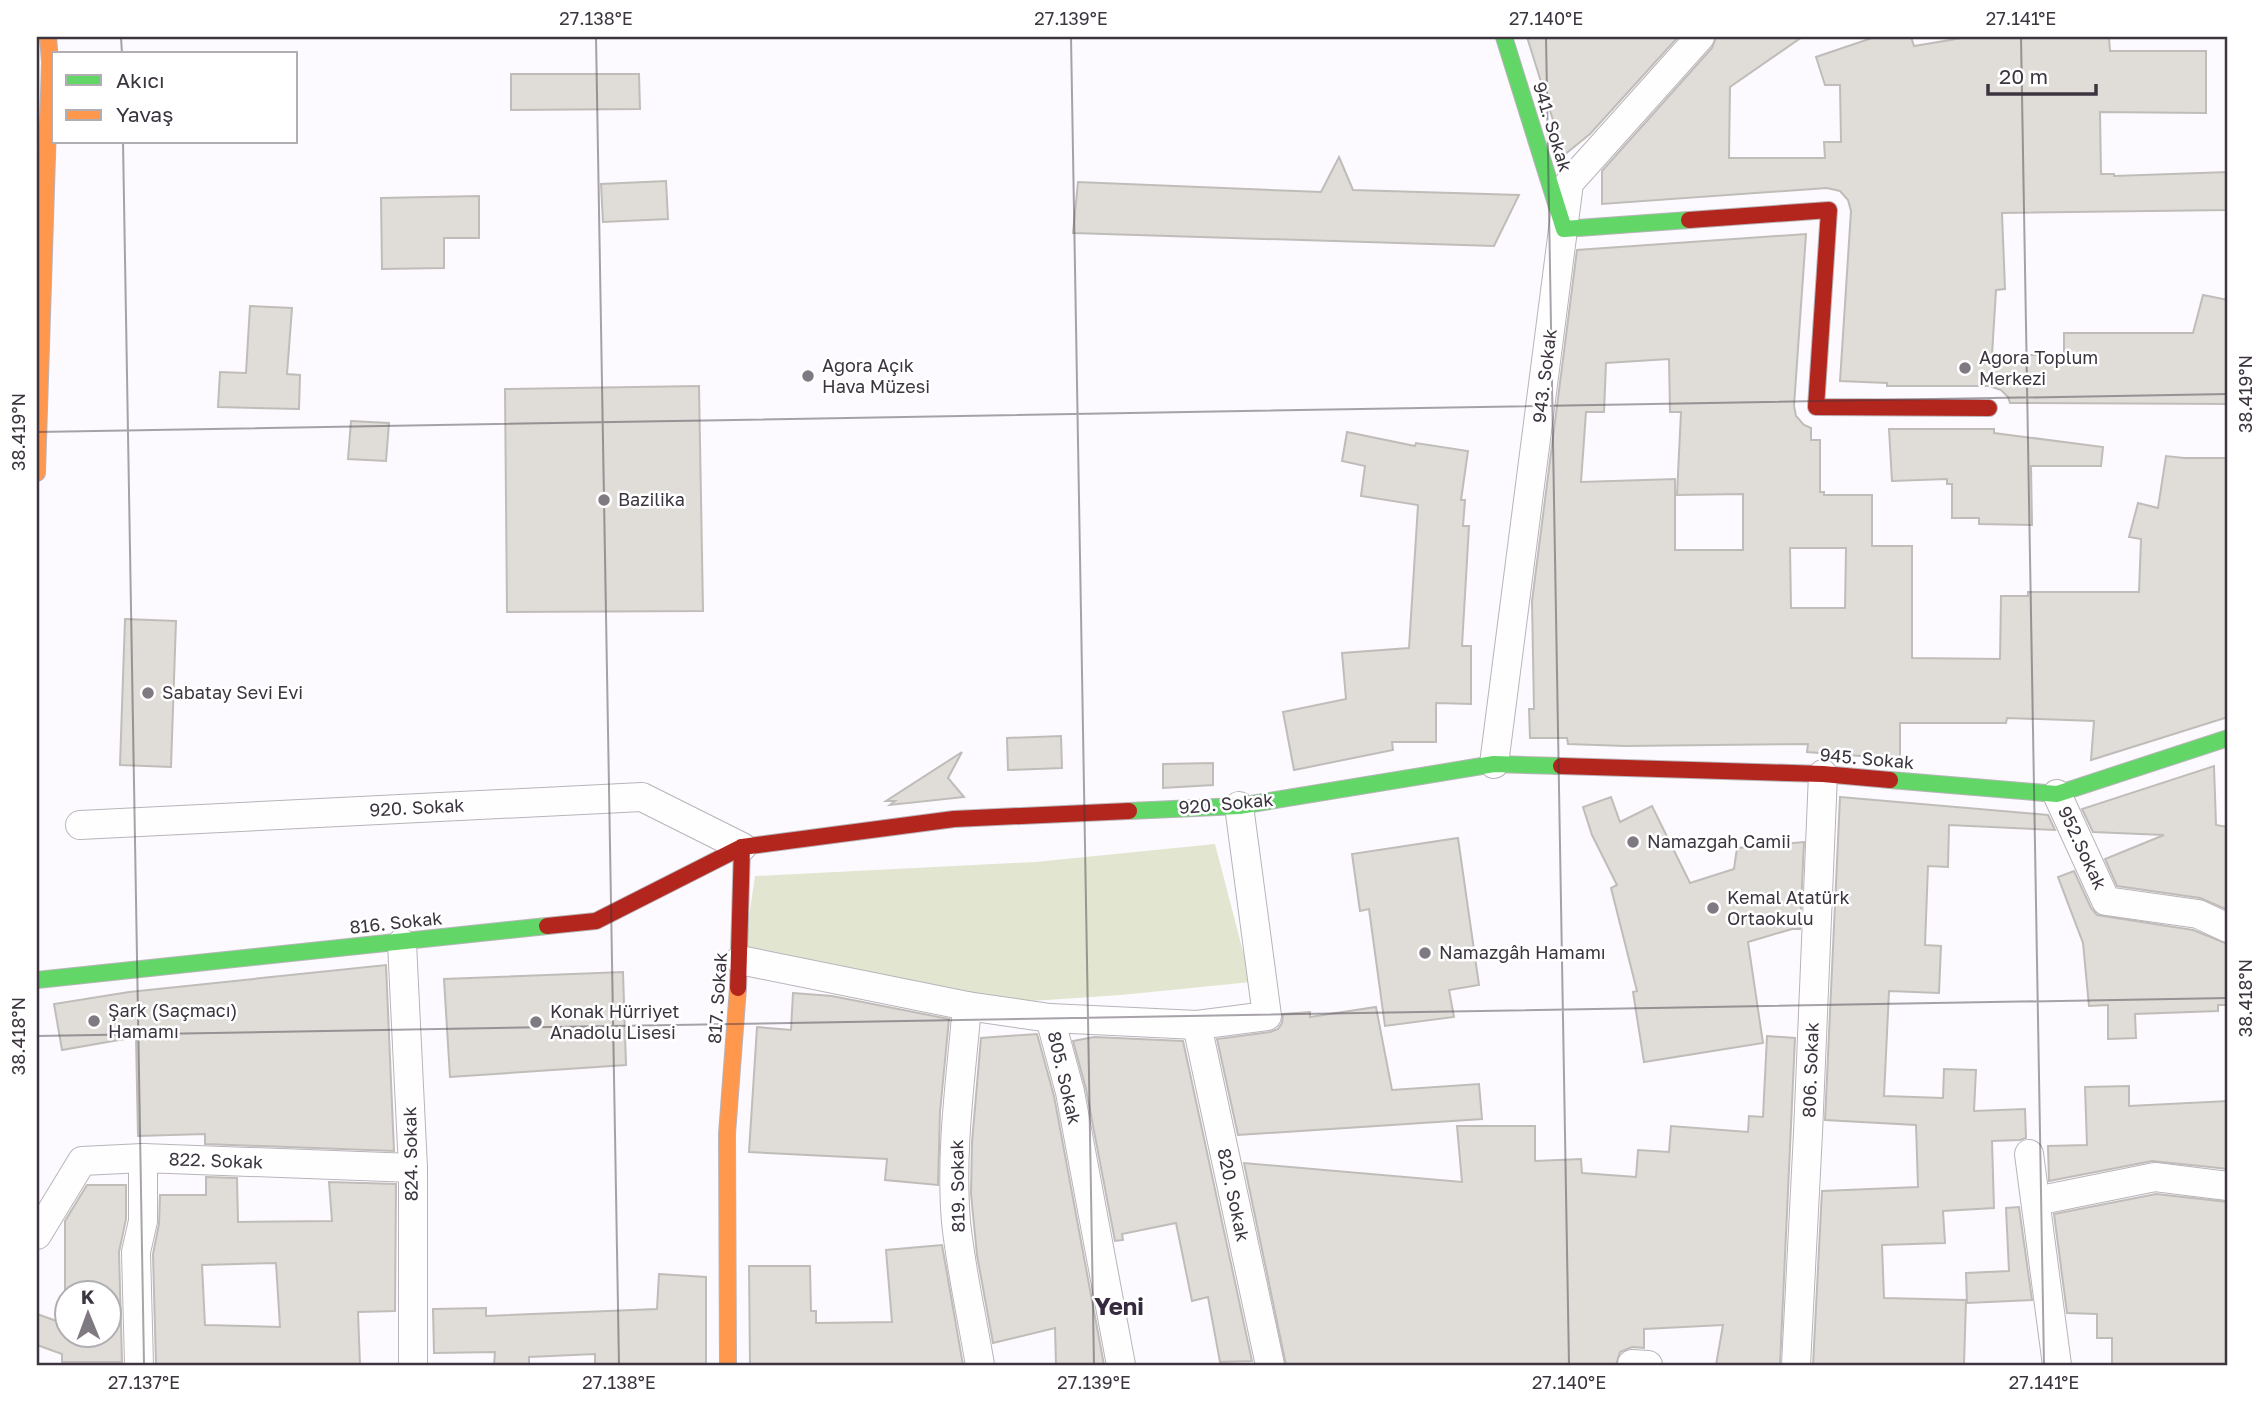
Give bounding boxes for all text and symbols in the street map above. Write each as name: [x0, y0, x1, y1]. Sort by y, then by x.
text: 27.138°E: [559, 7, 633, 29]
text: 27.139°E: [1034, 7, 1108, 29]
text: 27.140°E: [1509, 7, 1583, 29]
text: 27.141°E: [1986, 7, 2056, 29]
legend: [52, 52, 298, 144]
scale bar: [1988, 52, 2097, 96]
text: 20 m: [1999, 63, 2048, 89]
text: Akıcı: [116, 67, 165, 93]
street label: 941. Sokak: [1529, 79, 1577, 174]
text: Yavaş: [116, 101, 173, 127]
street label: 943. Sokak: [1527, 327, 1561, 424]
place label: Agora Toplum Merkezi: [1979, 346, 2098, 389]
place label: Agora Açık Hava Müzesi: [822, 354, 930, 397]
text: 38.419°N: [2234, 355, 2256, 433]
marker: Agora Toplum Merkezi: [1957, 360, 1973, 376]
marker: Agora Açık Hava Müzesi: [800, 368, 816, 384]
text: 38.419°N: [7, 393, 29, 471]
place label: Bazilika: [618, 488, 685, 510]
marker: Bazilika: [596, 492, 612, 508]
place label: Sabatay Sevi Evi: [162, 681, 303, 703]
marker: Sabatay Sevi Evi: [140, 685, 156, 701]
street label: 945. Sokak: [1819, 743, 1915, 773]
street label: 920. Sokak: [1178, 788, 1274, 818]
street label: 920. Sokak: [369, 794, 465, 820]
street label: 952.Sokak: [2054, 802, 2112, 893]
place label: Namazgah Camii: [1647, 830, 1791, 852]
marker: Namazgah Camii: [1625, 834, 1641, 850]
place label: Kemal Atatürk Ortaokulu: [1727, 886, 1850, 929]
marker: Kemal Atatürk Ortaokulu: [1705, 900, 1721, 916]
street label: 816. Sokak: [348, 906, 443, 938]
place label: Namazgâh Hamamı: [1439, 941, 1606, 963]
marker: Namazgâh Hamamı: [1417, 945, 1433, 961]
street label: 817. Sokak: [703, 951, 731, 1044]
text: 38.418°N: [2234, 959, 2256, 1037]
text: 38.418°N: [7, 997, 29, 1075]
place label: Şark (Saçmacı) Hamamı: [108, 999, 237, 1042]
place label: Konak Hürriyet Anadolu Lisesi: [550, 1000, 680, 1043]
marker: Şark (Saçmacı) Hamamı: [86, 1013, 102, 1029]
marker: Konak Hürriyet Anadolu Lisesi: [528, 1014, 544, 1030]
street label: 806. Sokak: [1797, 1022, 1823, 1118]
street label: 805. Sokak: [1044, 1029, 1086, 1127]
street label: 824. Sokak: [398, 1106, 422, 1202]
street label: 819. Sokak: [945, 1139, 969, 1233]
street label: 820. Sokak: [1213, 1146, 1255, 1244]
street label: 822. Sokak: [168, 1147, 264, 1173]
north arrow: [52, 1280, 122, 1350]
text: K: [81, 1285, 95, 1308]
district label: Yeni: [1094, 1291, 1144, 1320]
text: 27.137°E: [108, 1371, 180, 1393]
text: 27.138°E: [582, 1371, 656, 1393]
text: 27.139°E: [1057, 1371, 1131, 1393]
text: 27.140°E: [1532, 1371, 1606, 1393]
text: 27.141°E: [2009, 1371, 2079, 1393]

